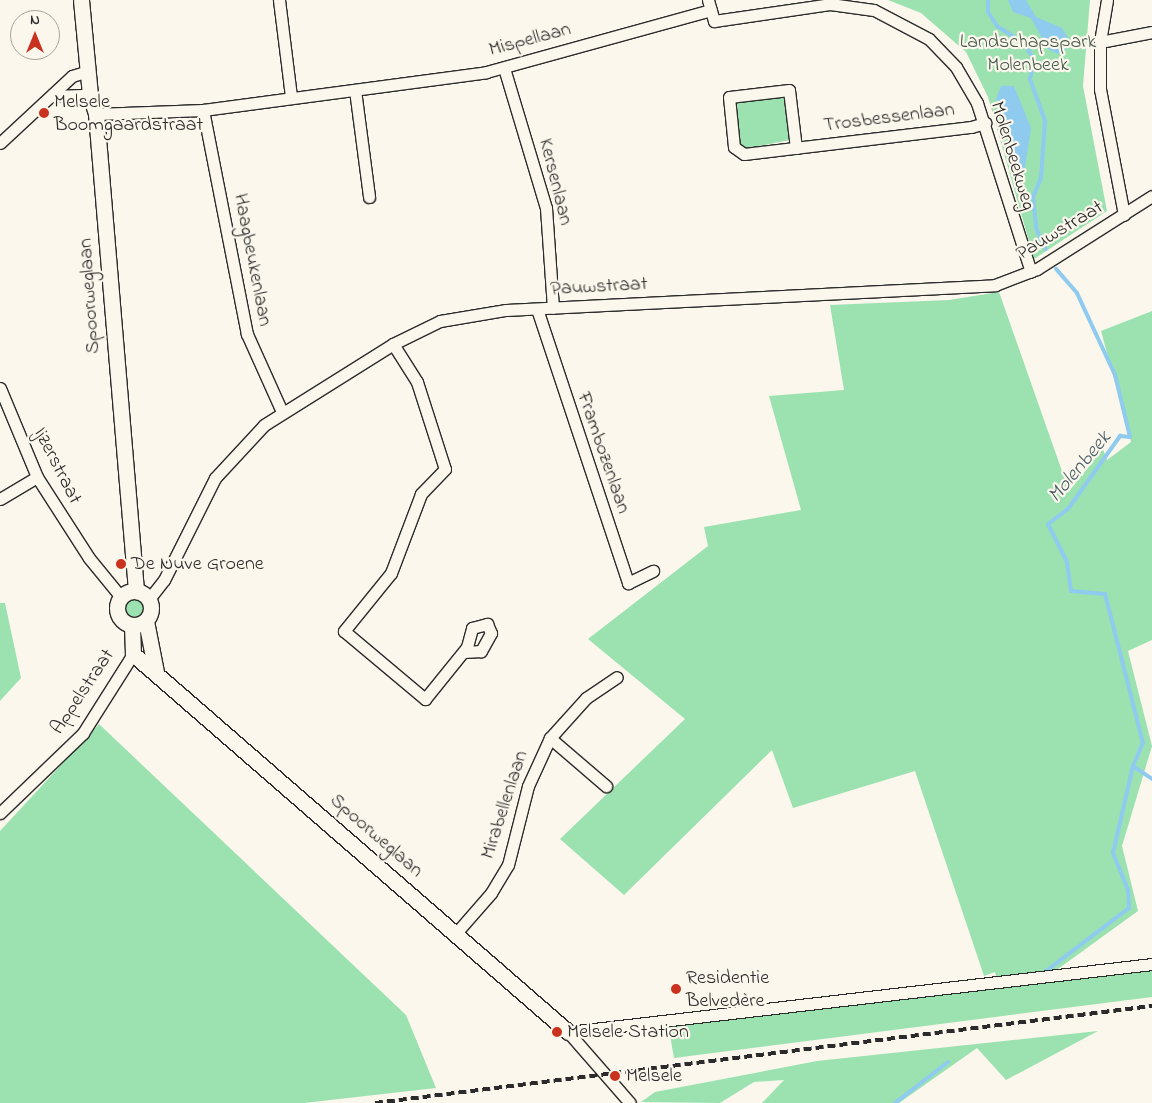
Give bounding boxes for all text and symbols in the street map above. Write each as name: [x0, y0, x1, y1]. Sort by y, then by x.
north arrow: [10, 10, 60, 60]
text: N: [30, 10, 40, 31]
street label: Mispellaan: [486, 18, 574, 62]
park label: Landschapspark Molenbeek: [960, 31, 1096, 78]
place label: Melsele Boomgaardstraat: [54, 90, 203, 137]
street label: Trosbessenlaan: [822, 98, 956, 138]
street label: Molenbeekweg: [984, 99, 1040, 213]
marker: Melsele Boomgaardstraat: [38, 107, 50, 119]
street label: Kersenlaan: [533, 136, 577, 228]
street label: Haagbeukenlaan: [227, 192, 277, 328]
street label: Pauwstraat: [1012, 196, 1108, 266]
street label: Spoorweglaan: [74, 237, 106, 355]
street label: Pauwstraat: [550, 272, 648, 302]
street label: Frambozenlaan: [571, 389, 635, 517]
street label: Ijzerstraat: [27, 424, 87, 508]
water label: Molenbeek: [1043, 426, 1117, 508]
place label: De Nuve Groene: [131, 552, 264, 576]
marker: De Nuve Groene: [115, 558, 127, 570]
street label: Appelstraat: [46, 645, 120, 739]
street label: Mirabellenlaan: [476, 748, 534, 862]
street label: Spoorweglaan: [324, 789, 428, 883]
place label: Residentie Belvedère: [686, 966, 769, 1013]
marker: Residentie Belvedère: [670, 983, 682, 995]
place label: Melsele Station: [567, 1020, 689, 1044]
marker: Melsele Station: [551, 1026, 563, 1038]
place label: Melsele: [626, 1064, 682, 1088]
marker: Melsele: [608, 1069, 622, 1083]

